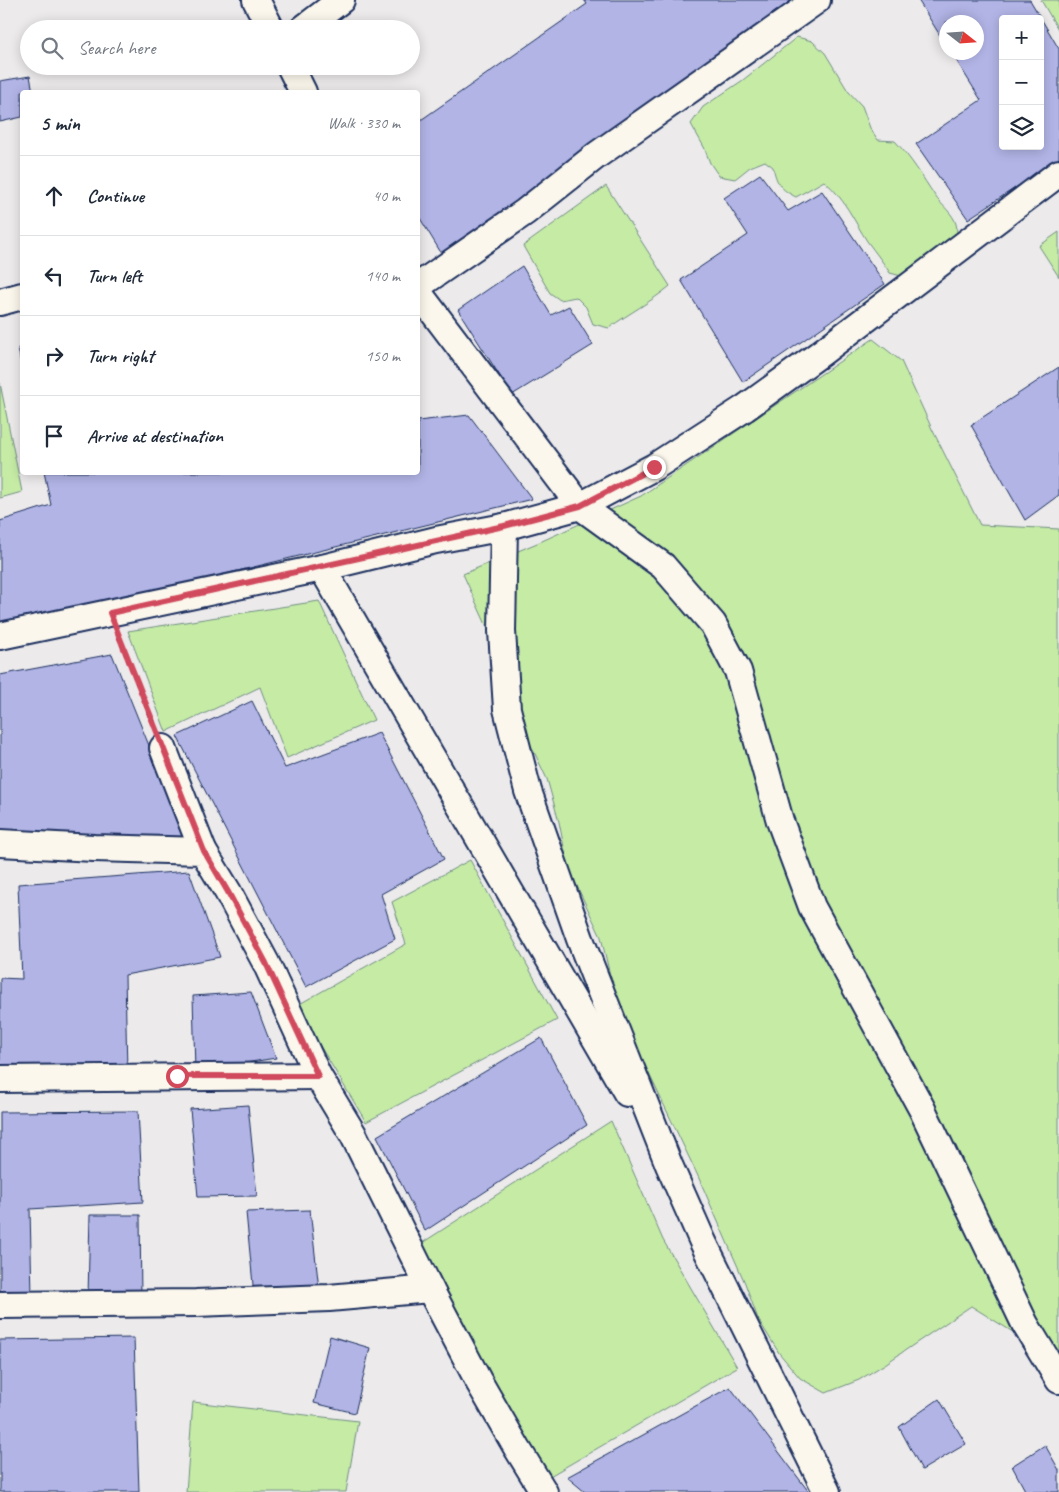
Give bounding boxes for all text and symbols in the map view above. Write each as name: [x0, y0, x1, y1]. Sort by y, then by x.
north arrow: [939, 15, 984, 60]
map controls: [999, 15, 1044, 150]
button: +: [999, 15, 1044, 60]
search box: [20, 20, 420, 75]
icon: search: [38, 34, 66, 62]
text: Search here: [78, 36, 155, 60]
button: −: [999, 60, 1044, 105]
button: layers: [999, 105, 1044, 150]
text: 5 min: [40, 110, 80, 136]
text: Walk · 330 m: [328, 113, 400, 133]
icon: ahead: [40, 182, 68, 210]
text: Continue: [87, 184, 144, 208]
text: 40 m: [373, 186, 400, 206]
icon: left: [40, 262, 68, 290]
text: Turn left: [87, 264, 142, 288]
text: 140 m: [366, 266, 400, 286]
icon: right: [40, 342, 68, 370]
text: Turn right: [87, 344, 154, 368]
text: 150 m: [366, 346, 400, 366]
icon: arrive: [40, 422, 68, 450]
text: Arrive at destination: [87, 424, 223, 448]
route end: [643, 456, 666, 479]
route start: [166, 1065, 189, 1088]

